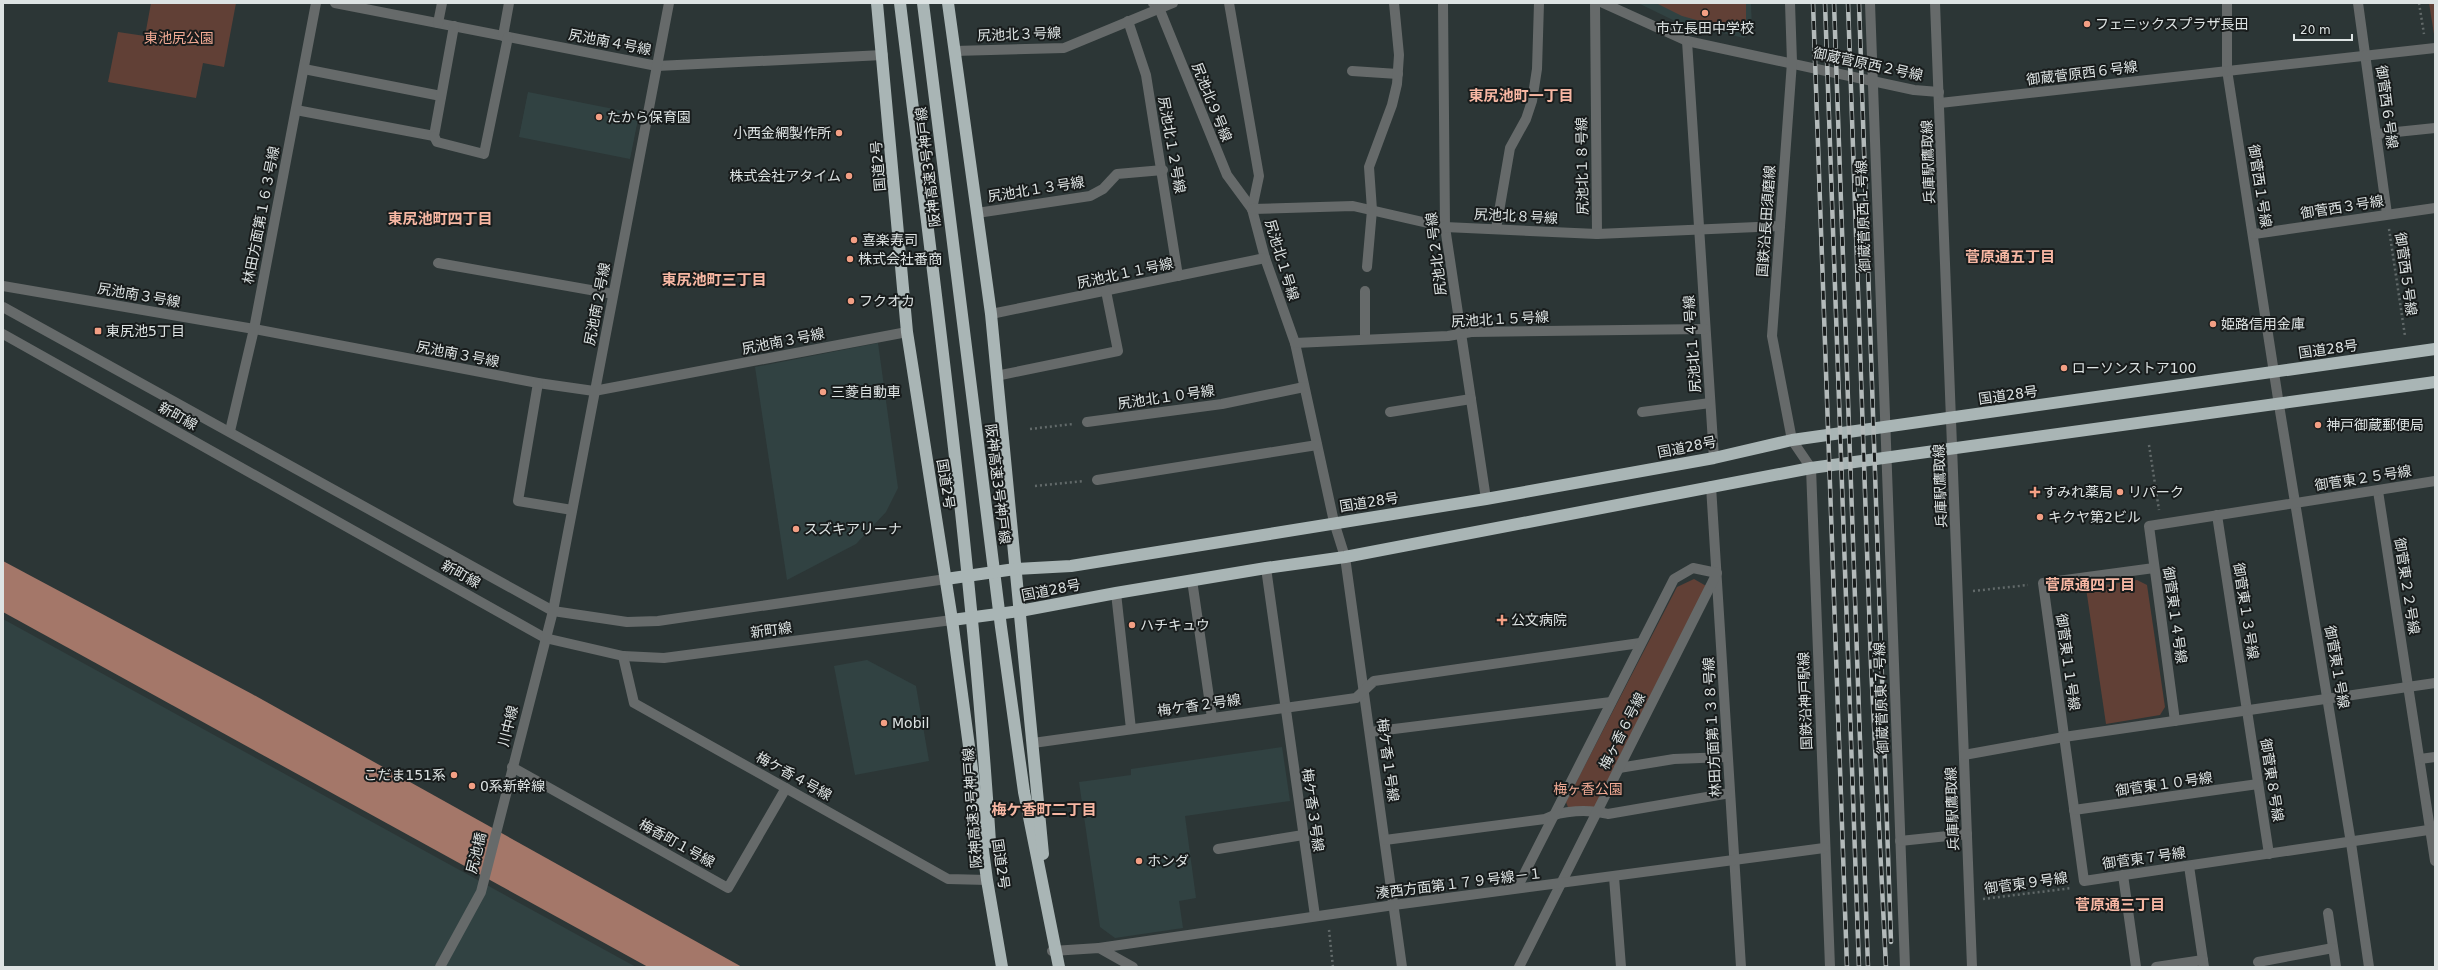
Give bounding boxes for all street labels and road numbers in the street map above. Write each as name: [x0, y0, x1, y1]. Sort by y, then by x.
street label: 尻池北３号線: [977, 25, 1061, 43]
street label: 尻池南４号線: [567, 26, 653, 58]
street label: 御蔵菅原西２号線: [1812, 45, 1924, 83]
street label: 御蔵菅原西６号線: [2025, 58, 2139, 88]
street label: 尻池北９号線: [1189, 60, 1235, 144]
street label: 御菅西６号線: [2373, 64, 2401, 150]
street label: 尻池北１２号線: [1156, 95, 1188, 195]
street label: 阪神高速3号神戸線: [913, 106, 943, 228]
street label: 尻池北１８号線: [1573, 117, 1591, 215]
street label: 兵庫駅鷹取線: [1919, 120, 1937, 204]
street label: 国道2号: [868, 140, 888, 192]
street label: 御菅西１号線: [2246, 143, 2274, 229]
street label: 林田方面第１６３号線: [240, 145, 282, 285]
street label: 御蔵菅原西１号線: [1853, 160, 1873, 272]
street label: 国鉄沿長田須磨線: [1754, 165, 1778, 277]
street label: 尻池北１３号線: [986, 173, 1086, 205]
street label: 御菅西３号線: [2299, 193, 2385, 221]
street label: 尻池北８号線: [1474, 206, 1558, 226]
street label: 尻池北２号線: [1423, 211, 1449, 297]
street label: 尻池北１号線: [1262, 217, 1302, 303]
street label: 御菅西５号線: [2392, 231, 2420, 317]
street label: 尻池北１１号線: [1075, 255, 1175, 291]
street label: 尻池南２号線: [581, 261, 613, 347]
street label: 尻池南３号線: [96, 280, 182, 310]
street label: 尻池北１４号線: [1681, 295, 1703, 393]
street label: 尻池北１５号線: [1451, 308, 1549, 330]
street label: 尻池南３号線: [740, 325, 826, 357]
street label: 国道28号: [2297, 337, 2359, 361]
street label: 尻池南３号線: [415, 338, 501, 370]
street label: 尻池北１０号線: [1116, 382, 1216, 412]
street label: 国道28号: [1977, 383, 2039, 407]
street label: 新町線: [156, 399, 200, 433]
street label: 阪神高速3号神戸線: [983, 423, 1013, 545]
street label: 国道28号: [1656, 433, 1718, 461]
street label: 兵庫駅鷹取線: [1931, 444, 1949, 528]
street label: 国道2号: [934, 458, 958, 510]
street label: 御菅東２５号線: [2313, 462, 2413, 494]
street label: 国道28号: [1338, 489, 1400, 515]
street label: 御菅東２２号線: [2391, 536, 2423, 636]
street label: 新町線: [439, 557, 483, 591]
street label: 御菅東１３号線: [2230, 561, 2262, 661]
street label: 御菅東１４号線: [2160, 565, 2190, 665]
street label: 国道28号: [1020, 576, 1082, 604]
street label: 御菅東１１号線: [2053, 612, 2083, 712]
street label: 新町線: [749, 619, 793, 641]
street label: 御菅東１号線: [2322, 624, 2352, 710]
street label: 御蔵菅原東７号線: [1871, 642, 1891, 754]
street label: 国鉄沿神戸駅線: [1795, 652, 1815, 750]
street label: 林田方面第１３８号線: [1700, 657, 1724, 797]
street label: 梅ヶ香６号線: [1596, 690, 1648, 772]
street label: 梅ケ香２号線: [1156, 691, 1242, 719]
street label: 川中線: [495, 704, 521, 748]
street label: 梅ケ香１号線: [1374, 717, 1402, 803]
street label: 御菅東８号線: [2258, 737, 2286, 823]
street label: 阪神高速3号神戸線: [960, 747, 984, 869]
street label: 梅ケ香４号線: [753, 749, 835, 803]
street label: 梅ケ香３号線: [1299, 767, 1327, 853]
street label: 兵庫駅鷹取線: [1943, 767, 1961, 851]
street label: 御菅東１０号線: [2114, 769, 2214, 799]
street label: 梅香町１号線: [636, 816, 718, 870]
street label: 尻池橋: [463, 831, 489, 875]
street label: 国道2号: [990, 838, 1012, 890]
street label: 御菅東７号線: [2101, 844, 2187, 872]
street label: 湊西方面第１７９号線－１: [1375, 865, 1543, 901]
street label: 御菅東９号線: [1983, 869, 2069, 897]

